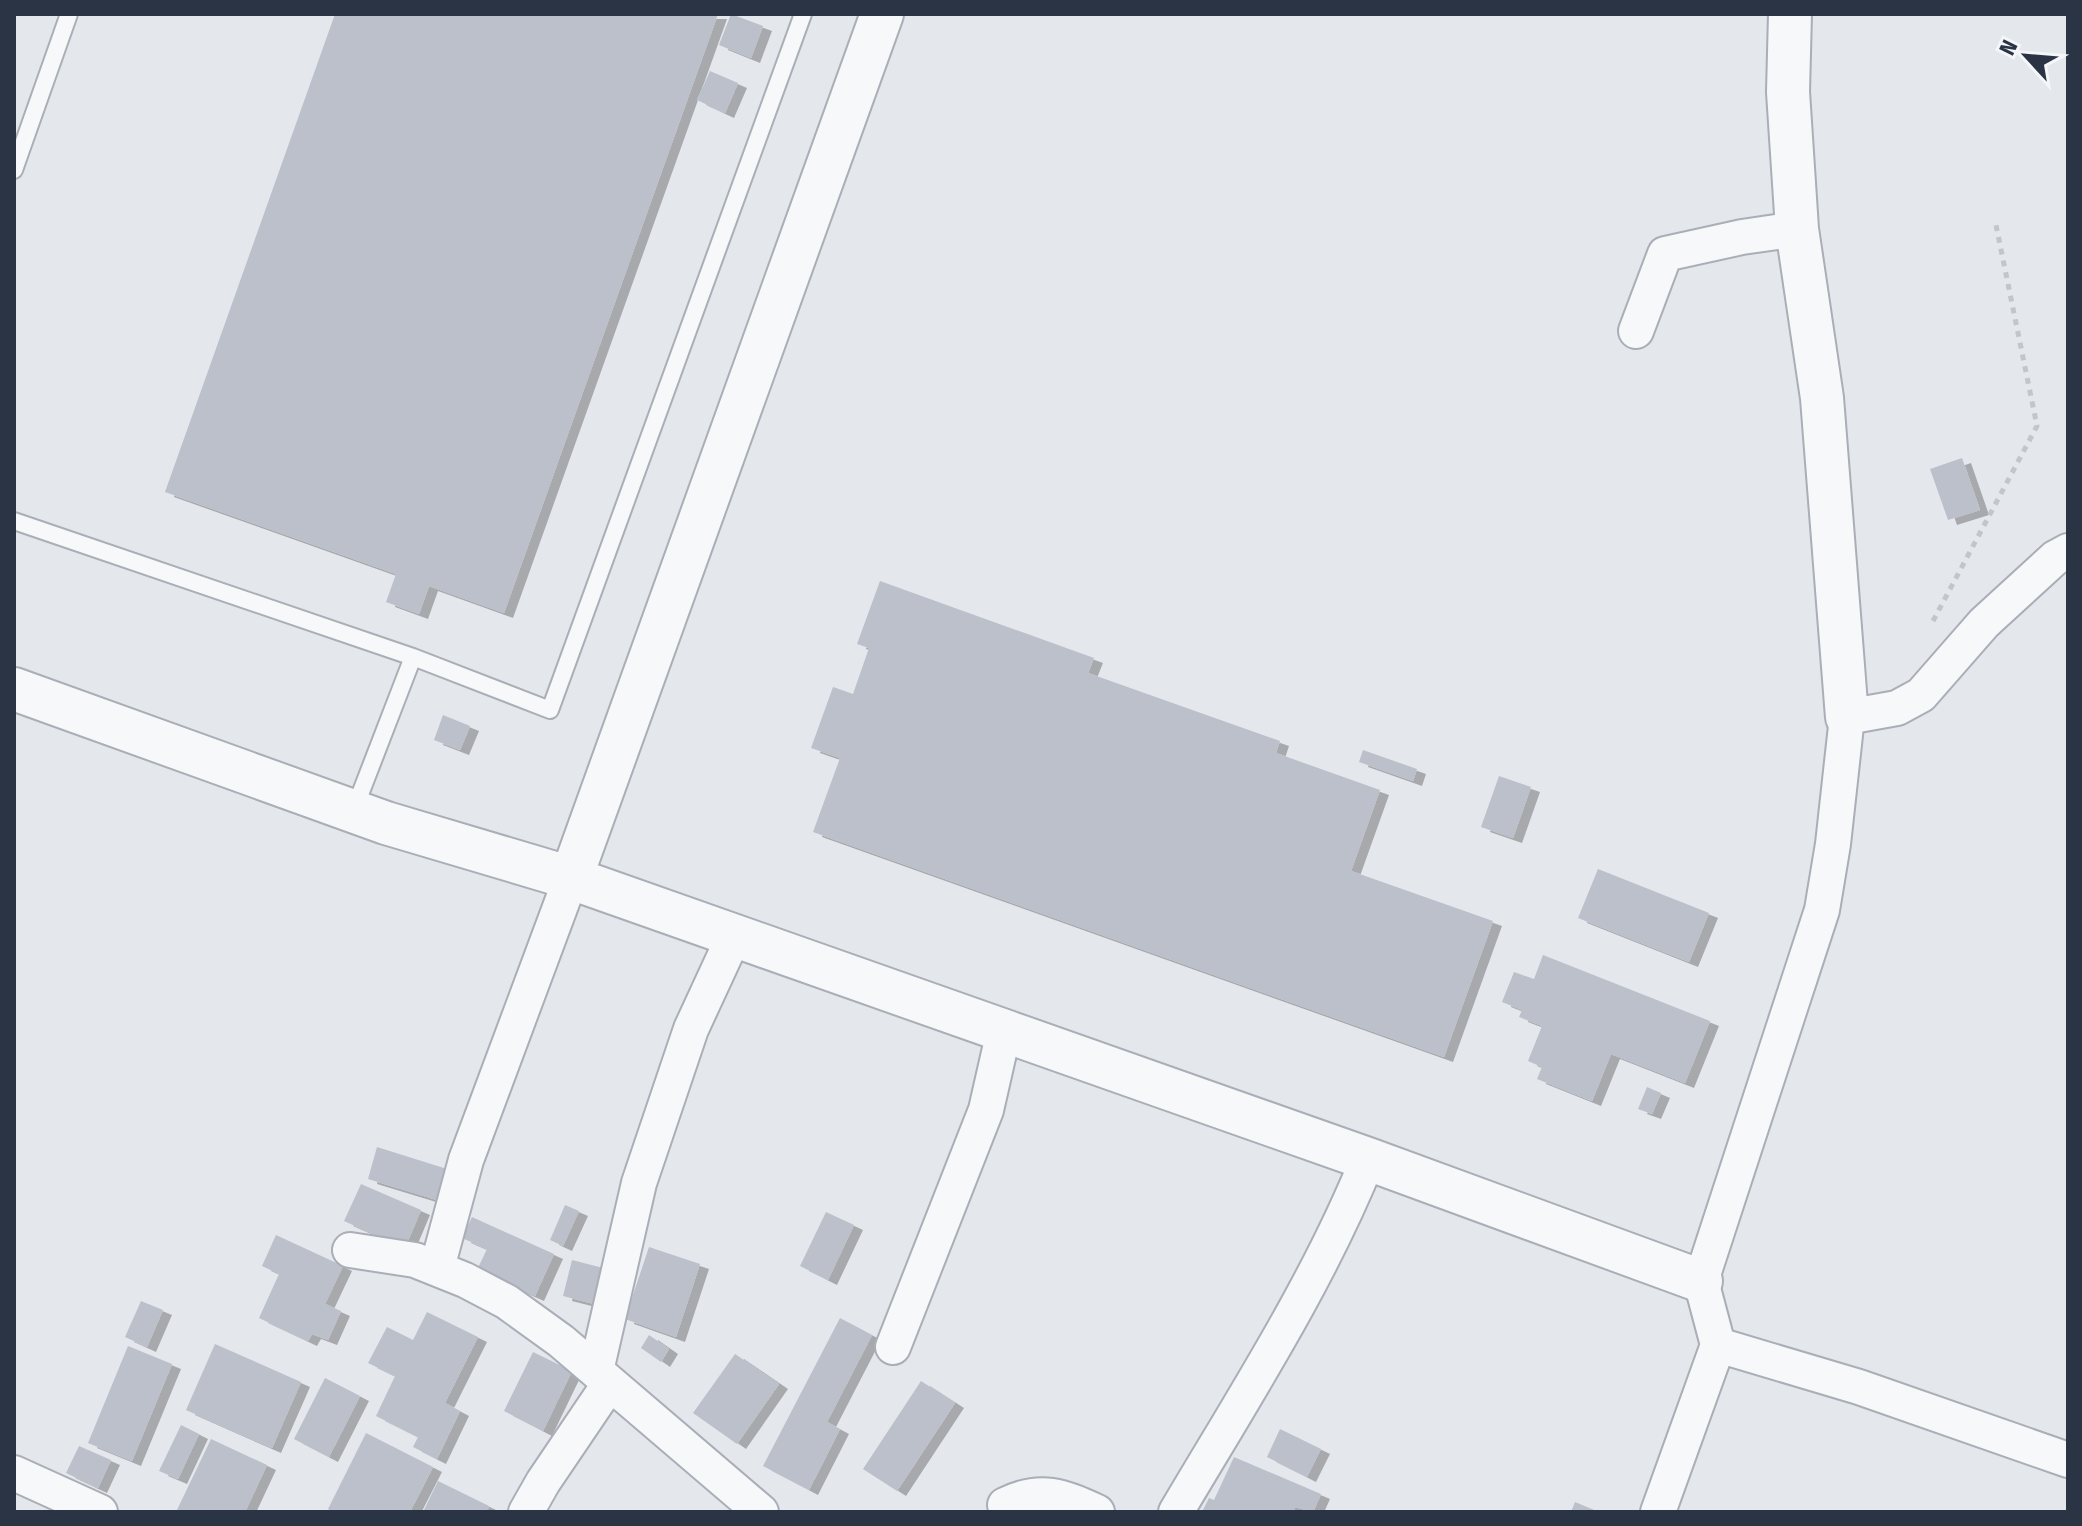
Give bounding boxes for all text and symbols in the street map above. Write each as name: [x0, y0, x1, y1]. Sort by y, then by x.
north arrow: [1986, 16, 2066, 96]
text: N: [1993, 36, 2023, 59]

